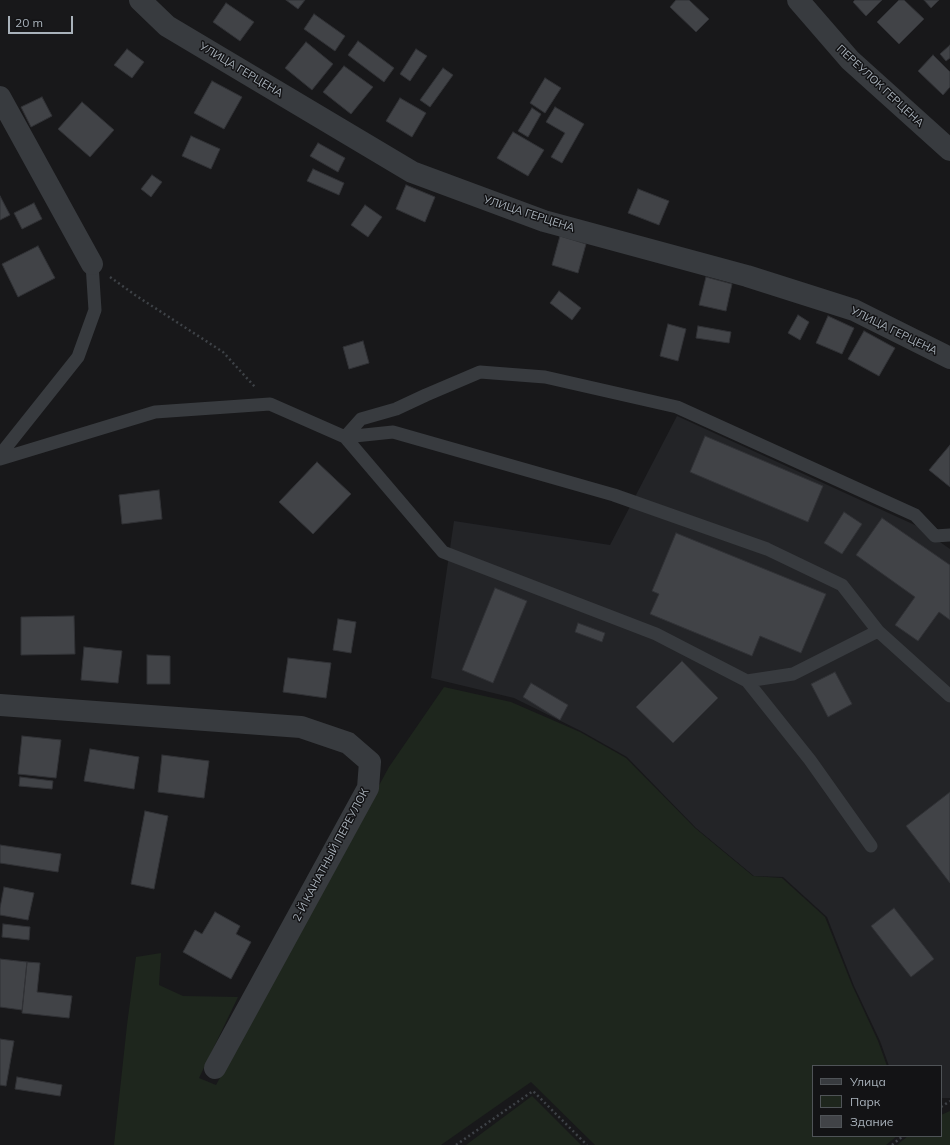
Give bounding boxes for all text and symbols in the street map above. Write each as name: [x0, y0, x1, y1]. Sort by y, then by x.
scale bar: [10, 8, 75, 34]
text: 20 m: [15, 15, 43, 30]
street label: УЛИЦА ГЕРЦЕНА: [197, 40, 285, 100]
street label: ПЕРЕУЛОК ГЕРЦЕНА: [834, 42, 926, 130]
street label: УЛИЦА ГЕРЦЕНА: [482, 193, 576, 235]
street label: УЛИЦА ГЕРЦЕНА: [848, 304, 940, 358]
street label: 2-Й КАНАТНЫЙ ПЕРЕУЛОК: [290, 786, 372, 924]
legend: [812, 1065, 942, 1137]
text: Улица: [850, 1074, 886, 1089]
text: Парк: [850, 1094, 880, 1109]
text: Здание: [850, 1114, 893, 1129]

